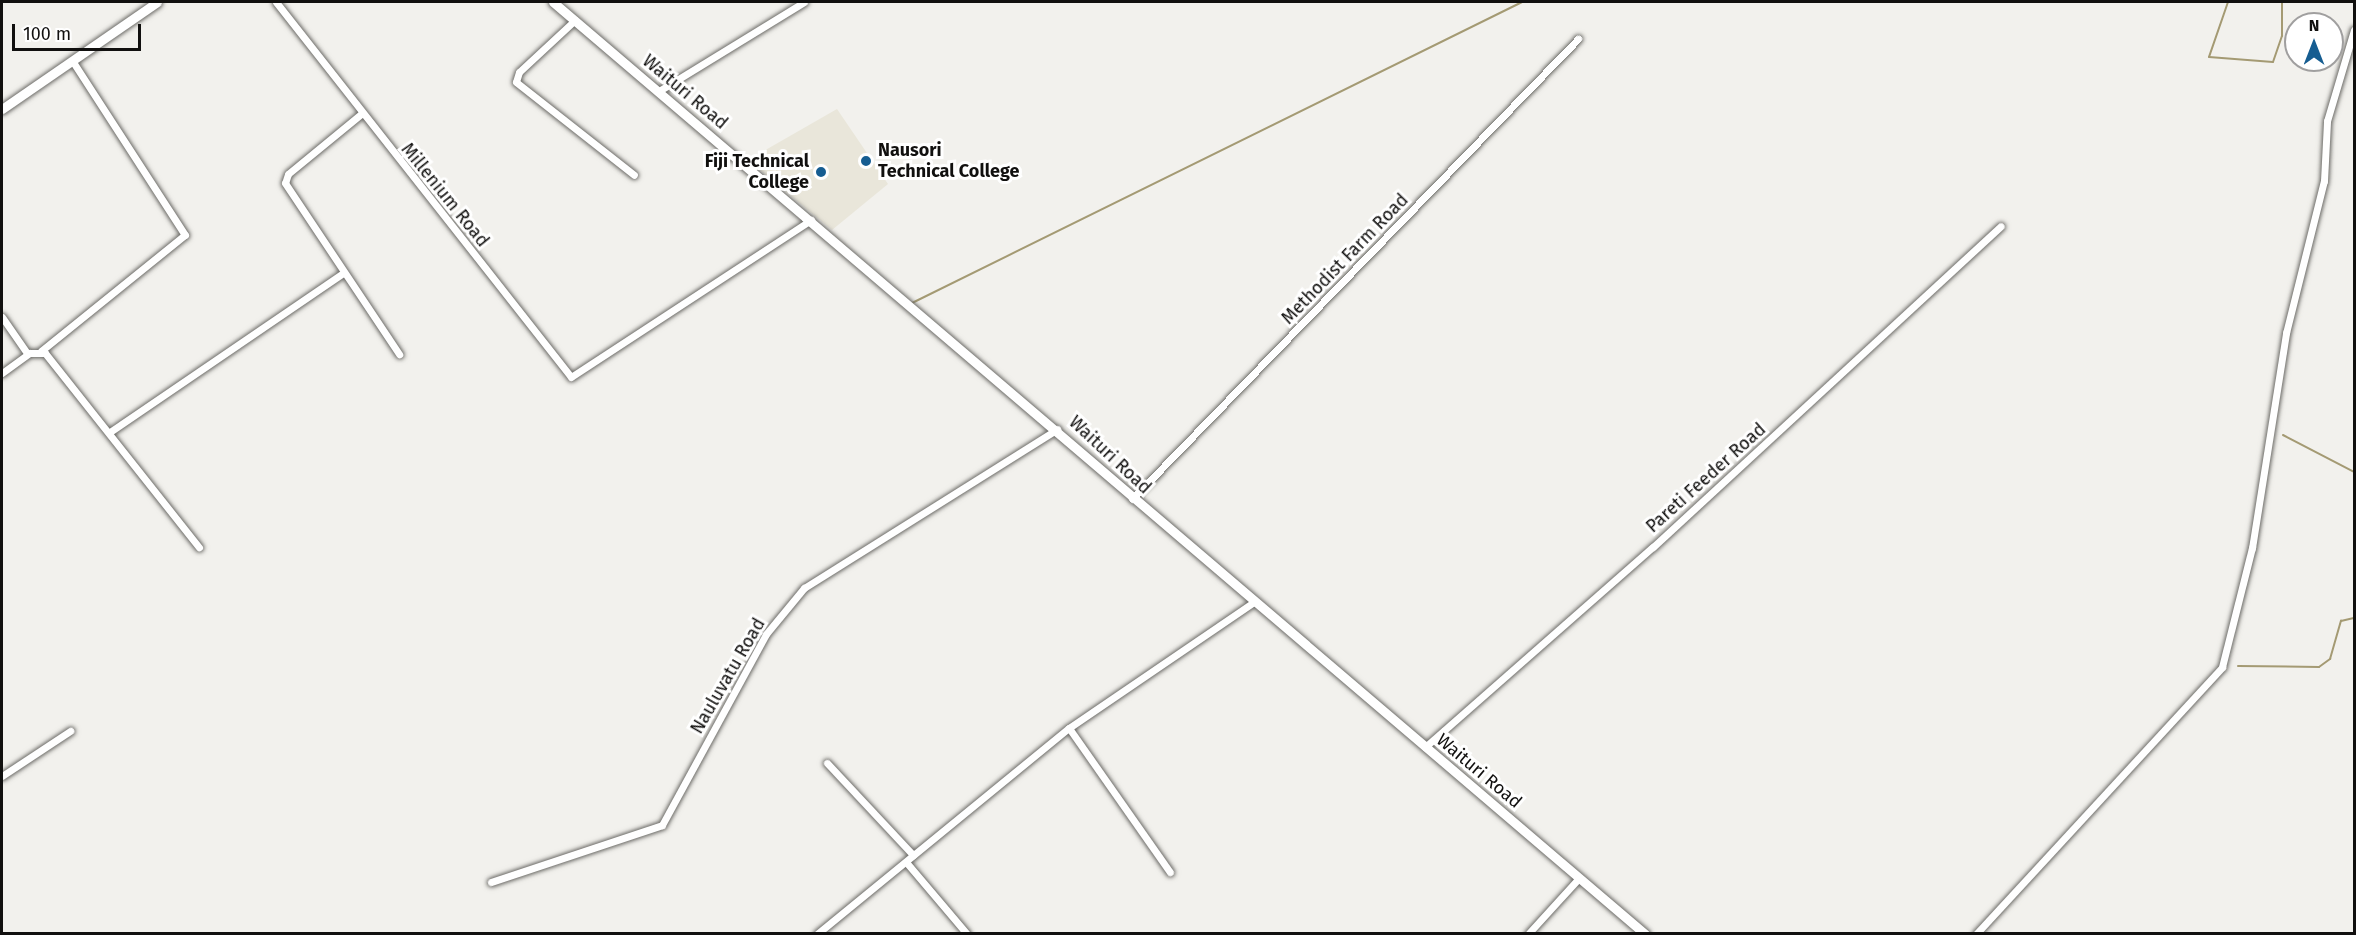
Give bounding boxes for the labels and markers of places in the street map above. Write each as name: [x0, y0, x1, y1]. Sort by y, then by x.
place label: Nausori Technical College: [878, 140, 1019, 182]
place label: Fiji Technical College: [705, 151, 809, 194]
marker: Nausori Technical College: [859, 154, 873, 168]
marker: Fiji Technical College: [814, 165, 828, 179]

